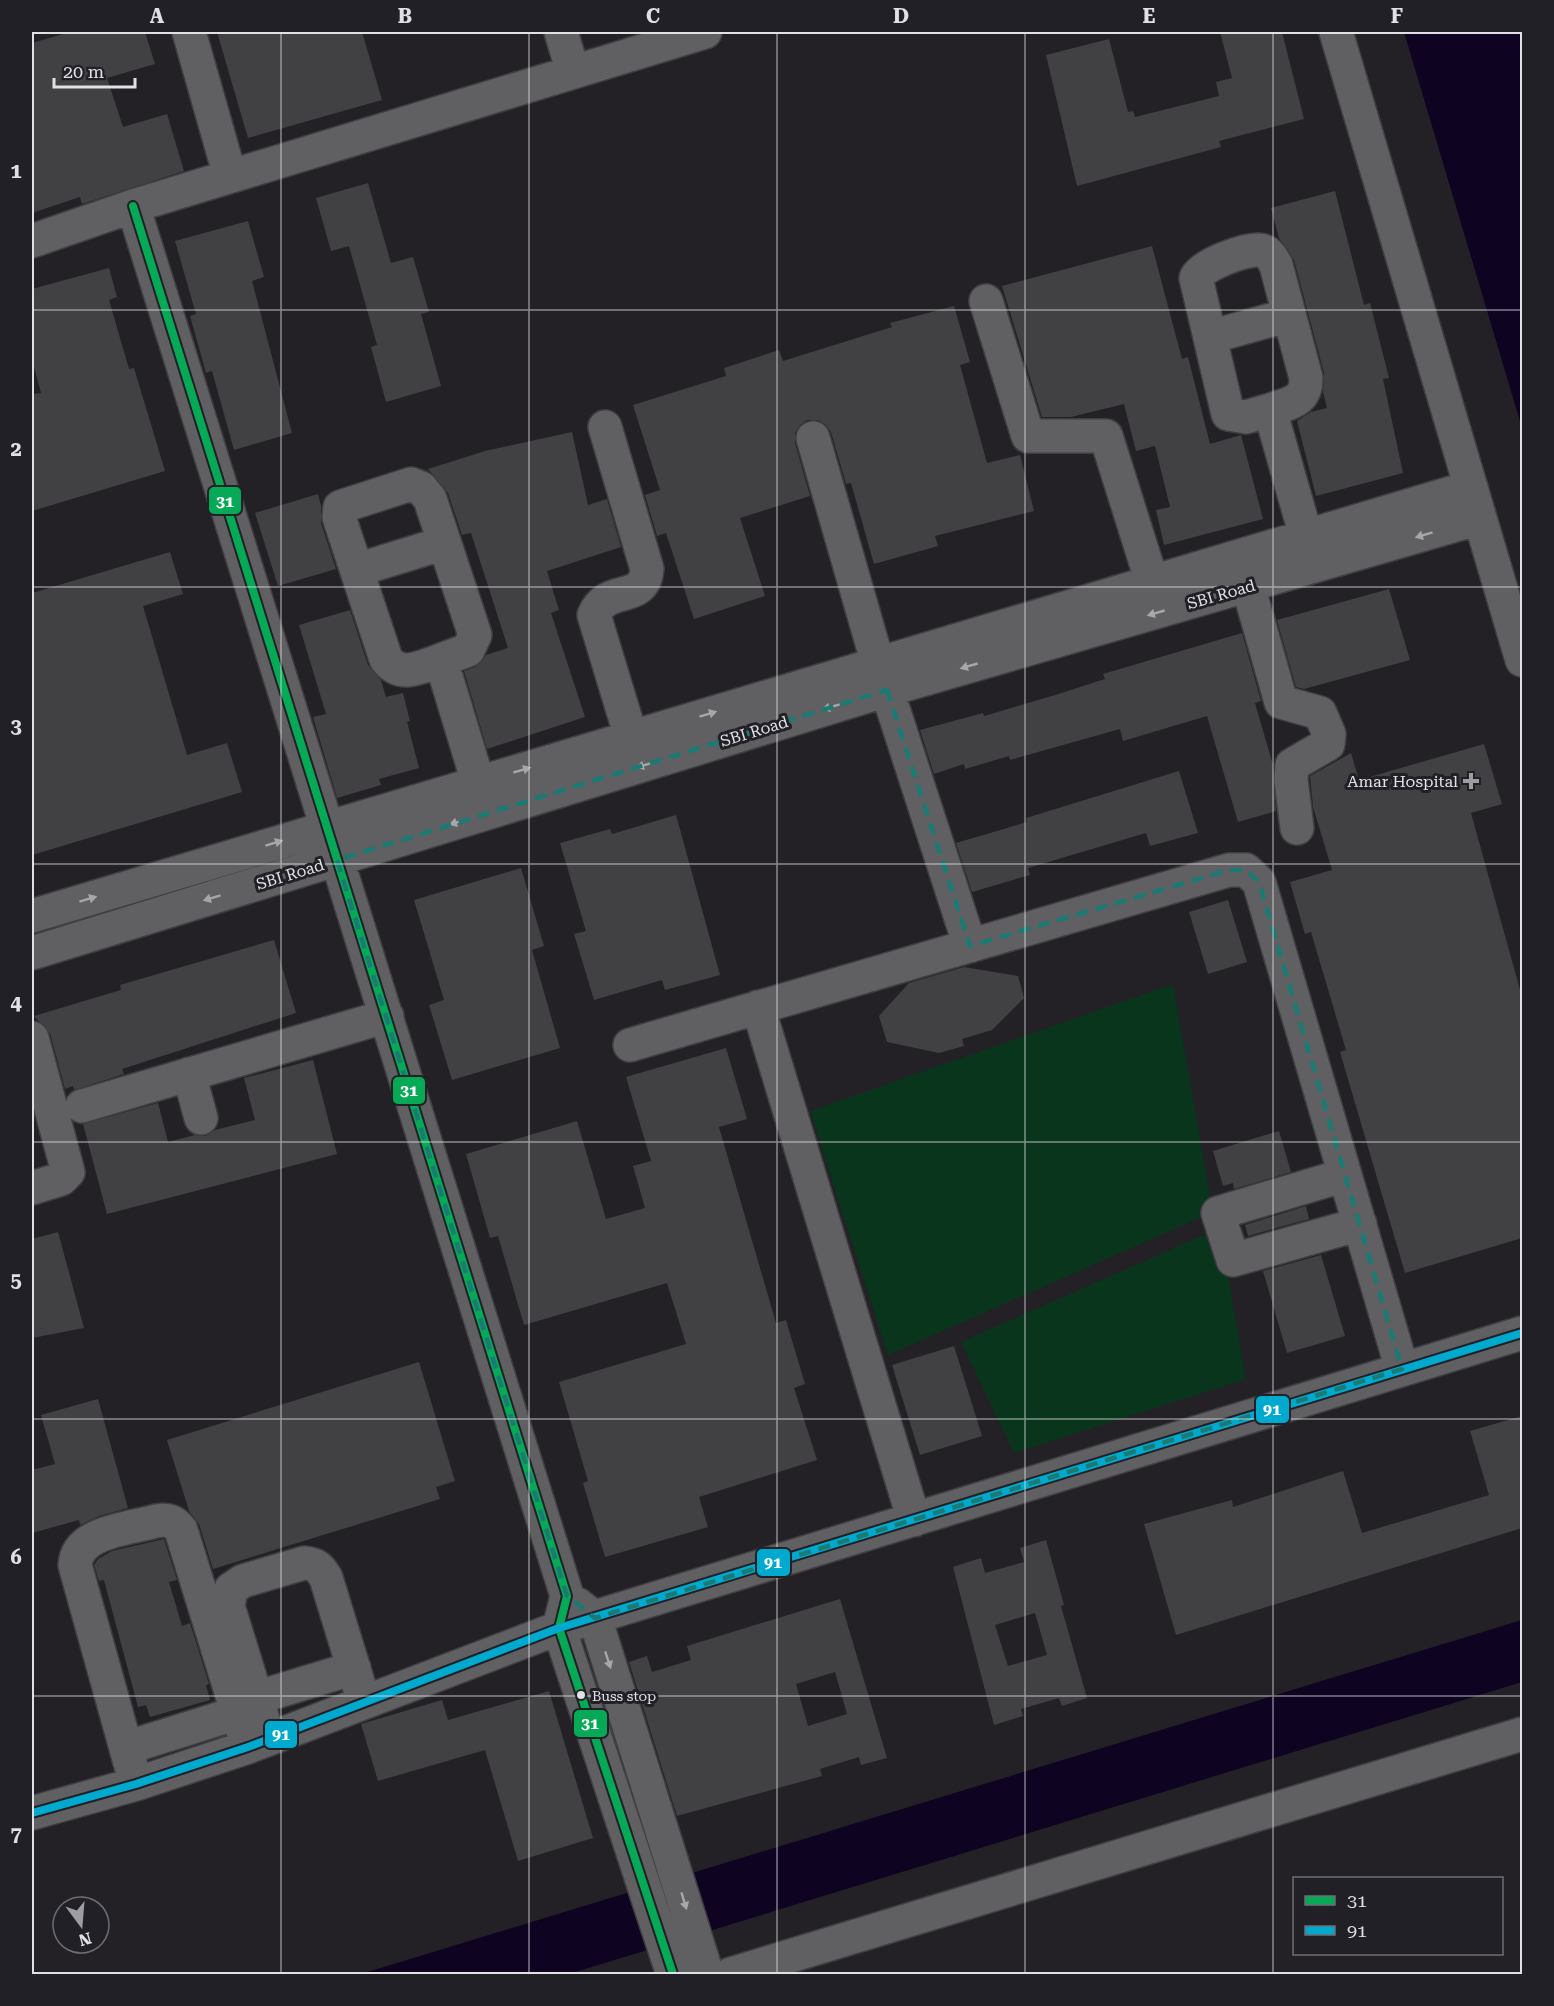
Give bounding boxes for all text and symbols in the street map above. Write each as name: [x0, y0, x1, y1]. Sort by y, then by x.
text: A: [150, 4, 165, 28]
text: B: [398, 4, 412, 28]
text: C: [646, 4, 660, 28]
text: D: [893, 4, 909, 28]
text: E: [1143, 4, 1156, 28]
text: F: [1391, 4, 1403, 28]
scale bar: [54, 51, 135, 89]
text: 20 m: [63, 61, 104, 82]
text: 1: [10, 159, 22, 183]
text: 2: [10, 437, 22, 461]
line badge: 31: [208, 486, 242, 515]
text: 31: [216, 492, 234, 511]
one-way arrow: [1415, 531, 1433, 540]
street label: SBI Road: [1185, 576, 1257, 613]
one-way arrow: [1147, 609, 1165, 618]
one-way arrow: [960, 662, 978, 671]
one-way arrow: [822, 703, 840, 712]
one-way arrow: [700, 709, 718, 718]
street label: SBI Road: [718, 712, 790, 751]
text: 3: [10, 714, 22, 738]
one-way arrow: [636, 760, 654, 770]
one-way arrow: [513, 765, 531, 774]
place label: Amar Hospital: [1347, 772, 1458, 791]
marker: Amar Hospital: [1462, 772, 1480, 790]
one-way arrow: [449, 818, 467, 827]
one-way arrow: [265, 838, 283, 847]
street label: SBI Road: [254, 855, 326, 894]
one-way arrow: [79, 894, 97, 903]
one-way arrow: [203, 894, 221, 903]
text: 4: [10, 991, 22, 1015]
line badge: 31: [392, 1076, 426, 1105]
text: 31: [400, 1081, 418, 1100]
text: 5: [10, 1268, 22, 1292]
line badge: 91: [1255, 1395, 1290, 1424]
text: 91: [1263, 1400, 1281, 1419]
text: 6: [10, 1545, 22, 1569]
line badge: 91: [756, 1548, 791, 1577]
text: 91: [764, 1553, 782, 1572]
one-way arrow: [604, 1651, 613, 1669]
place label: Buss stop: [592, 1688, 656, 1704]
marker: Buss stop: [575, 1689, 587, 1701]
line badge: 31: [573, 1709, 608, 1738]
text: 31: [581, 1714, 599, 1733]
line badge: 91: [264, 1720, 298, 1749]
text: 91: [272, 1725, 290, 1744]
text: 7: [10, 1822, 22, 1846]
legend: [1293, 1877, 1503, 1955]
text: 31: [1347, 1890, 1367, 1911]
one-way arrow: [680, 1892, 690, 1910]
north arrow: [51, 1895, 111, 1955]
text: 91: [1347, 1920, 1367, 1941]
text: N: [76, 1928, 94, 1950]

